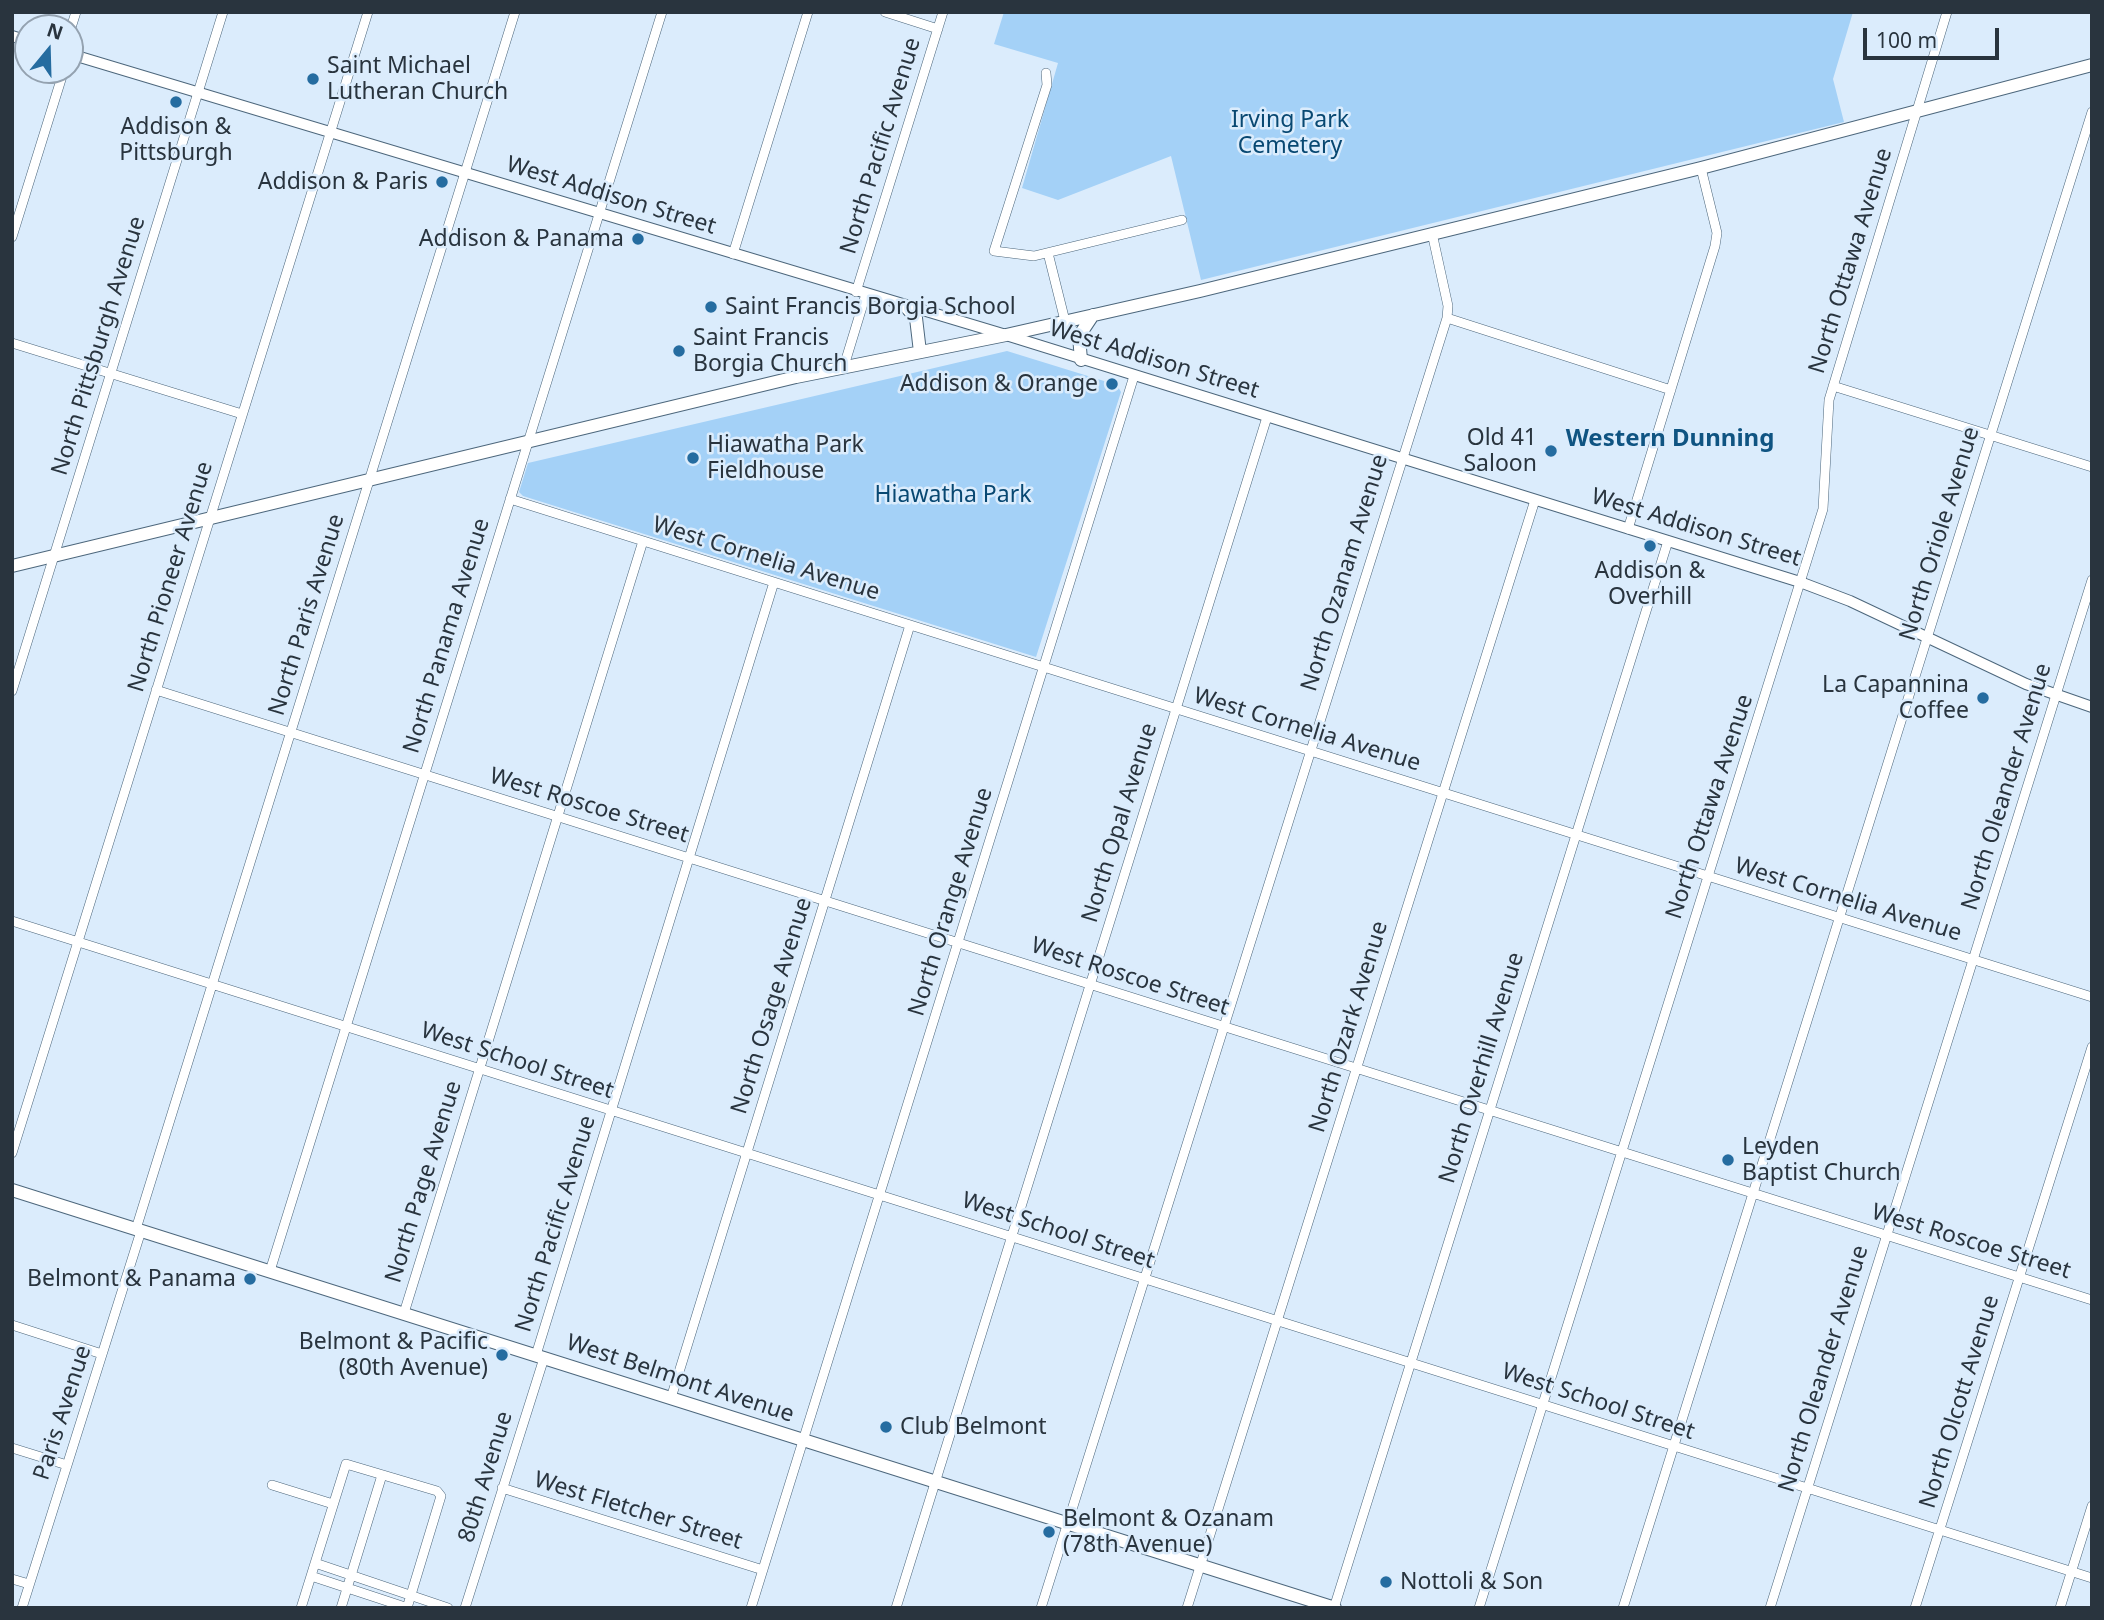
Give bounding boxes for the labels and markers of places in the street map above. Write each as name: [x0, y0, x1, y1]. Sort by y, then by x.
place label: Saint Michael Lutheran Church: [327, 52, 508, 106]
marker: Saint Michael Lutheran Church: [305, 71, 321, 87]
marker: Addison & Pittsburgh: [168, 94, 184, 110]
place label: Addison & Pittsburgh: [119, 113, 233, 167]
place label: Addison & Paris: [258, 168, 428, 196]
marker: Addison & Paris: [434, 174, 450, 190]
place label: Addison & Panama: [419, 225, 624, 253]
marker: Addison & Panama: [630, 231, 646, 247]
place label: Saint Francis Borgia School: [725, 293, 1016, 321]
marker: Saint Francis Borgia School: [703, 299, 719, 315]
place label: Saint Francis Borgia Church: [693, 324, 847, 378]
marker: Saint Francis Borgia Church: [671, 343, 687, 359]
place label: Addison & Orange: [900, 370, 1098, 398]
marker: Addison & Orange: [1104, 376, 1120, 392]
place label: Old 41 Saloon: [1463, 424, 1537, 478]
place label: Hiawatha Park Fieldhouse: [707, 431, 864, 485]
marker: Old 41 Saloon: [1543, 443, 1559, 459]
marker: Hiawatha Park Fieldhouse: [685, 450, 701, 466]
marker: Addison & Overhill: [1642, 538, 1658, 554]
place label: Addison & Overhill: [1595, 557, 1705, 611]
place label: La Capannina Coffee: [1822, 671, 1969, 725]
marker: La Capannina Coffee: [1975, 690, 1991, 706]
place label: Leyden Baptist Church: [1742, 1133, 1901, 1187]
marker: Leyden Baptist Church: [1720, 1152, 1736, 1168]
place label: Belmont & Panama: [27, 1265, 236, 1293]
marker: Belmont & Panama: [242, 1271, 258, 1287]
place label: Belmont & Pacific (80th Avenue): [299, 1328, 488, 1382]
marker: Belmont & Pacific (80th Avenue): [494, 1347, 510, 1363]
place label: Club Belmont: [900, 1413, 1047, 1441]
marker: Club Belmont: [878, 1419, 894, 1435]
place label: Belmont & Ozanam (78th Avenue): [1063, 1505, 1274, 1559]
marker: Belmont & Ozanam (78th Avenue): [1041, 1524, 1057, 1540]
place label: Nottoli & Son: [1400, 1568, 1543, 1596]
marker: Nottoli & Son: [1378, 1574, 1394, 1590]

